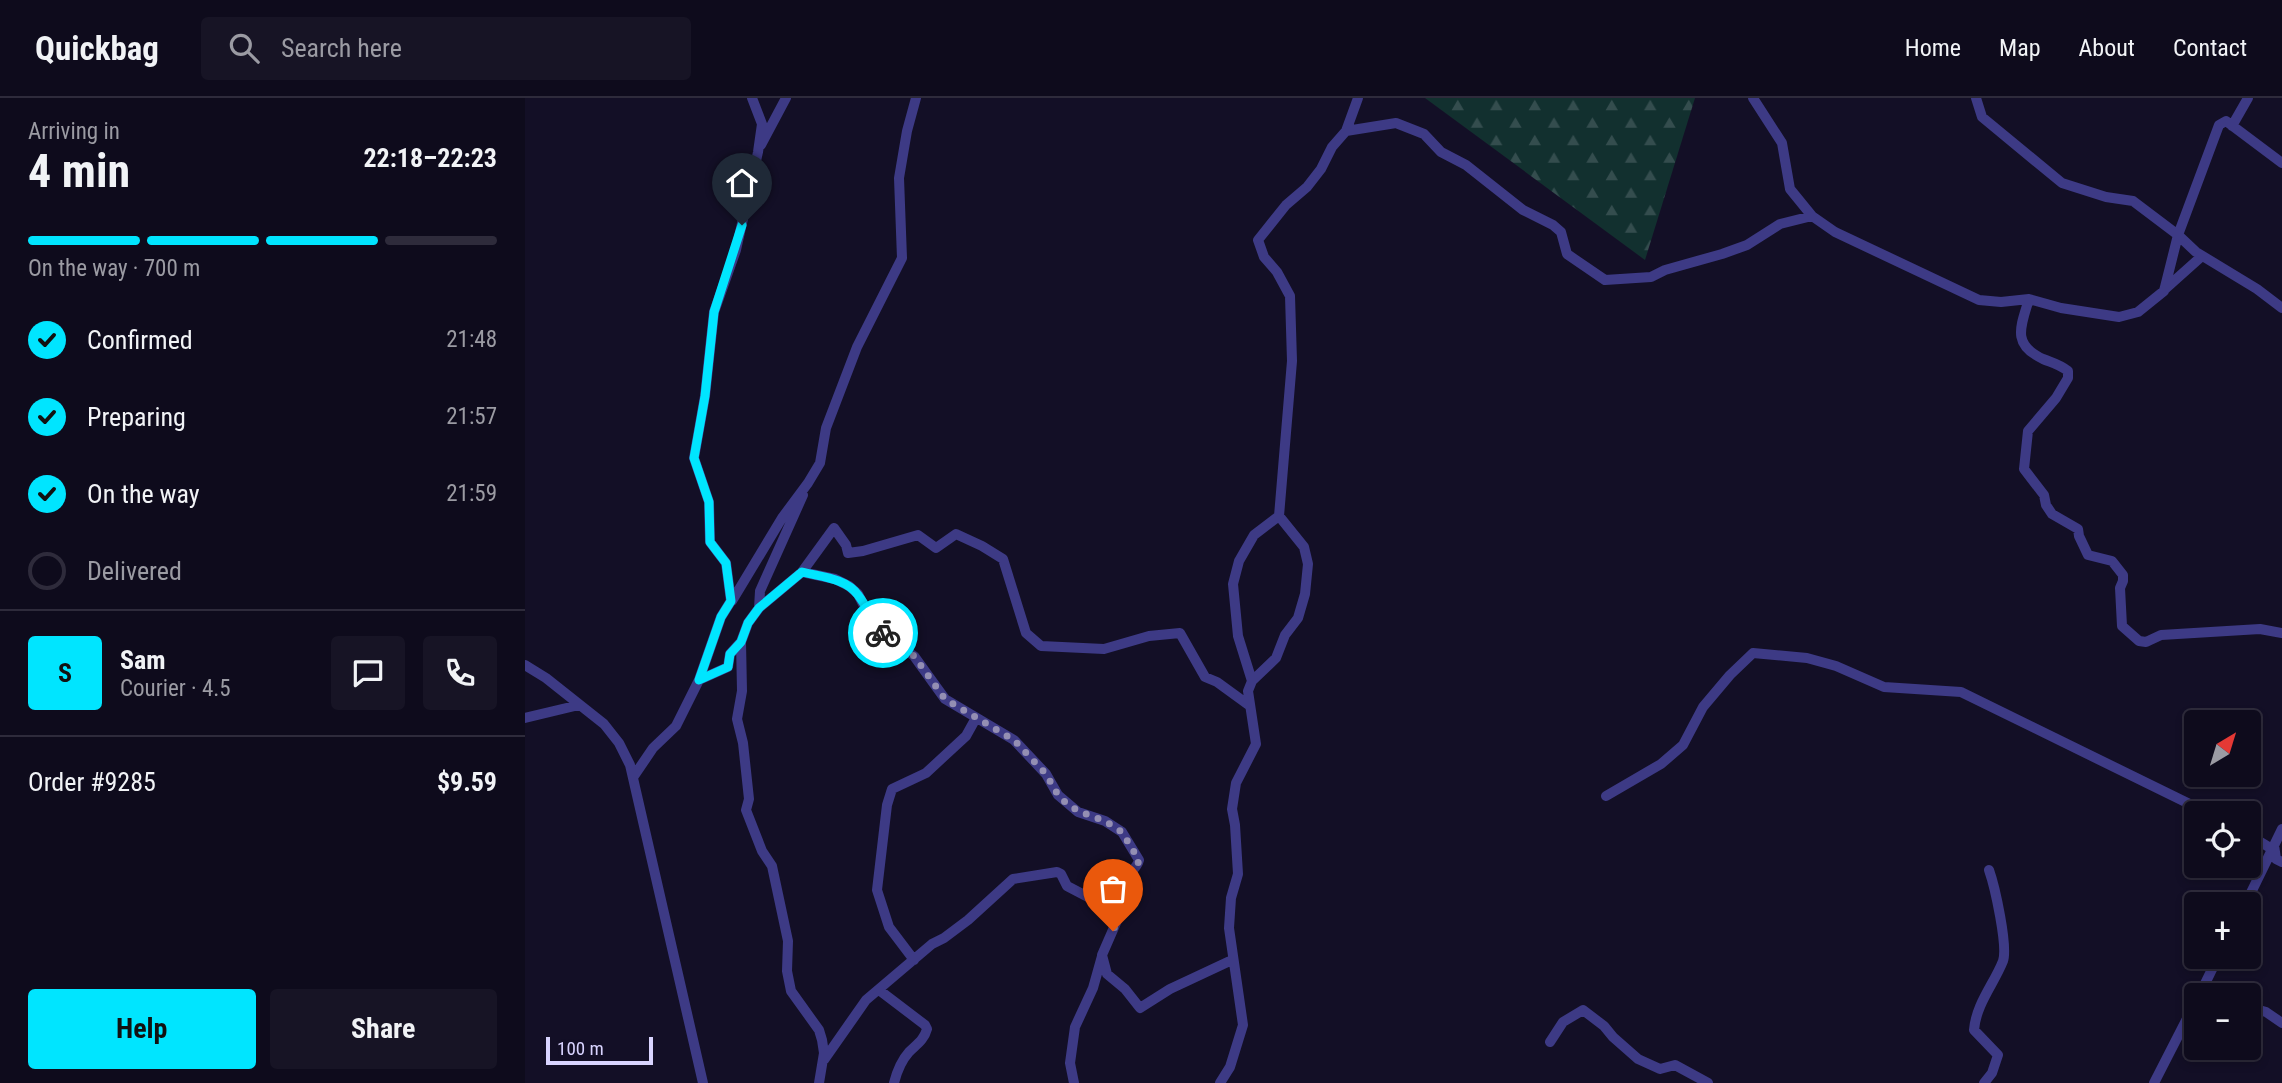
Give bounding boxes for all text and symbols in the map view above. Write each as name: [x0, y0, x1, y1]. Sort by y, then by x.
search box: [201, 17, 691, 80]
text: Quickbag: [35, 29, 159, 68]
icon: search: [225, 29, 263, 67]
text: Search here: [281, 33, 402, 63]
text: Home: [1905, 34, 1961, 62]
text: Map: [1999, 34, 2041, 62]
text: About: [2079, 34, 2135, 62]
text: Contact: [2173, 34, 2247, 62]
text: Arriving in: [28, 118, 120, 145]
text: 22:18–22:23: [363, 143, 497, 173]
text: 4 min: [28, 144, 130, 198]
pin: [712, 153, 772, 225]
icon: home: [723, 164, 761, 202]
text: On the way · 700 m: [28, 255, 200, 282]
icon: check: [28, 321, 66, 359]
text: Confirmed: [87, 325, 193, 355]
text: 21:48: [446, 326, 497, 353]
icon: check: [28, 398, 66, 436]
text: Preparing: [87, 402, 186, 432]
text: 21:57: [446, 403, 497, 430]
icon: check: [28, 475, 66, 513]
text: On the way: [87, 479, 200, 509]
text: 21:59: [446, 480, 497, 507]
text: Delivered: [87, 556, 182, 586]
courier: [848, 598, 918, 668]
icon: bike: [864, 614, 902, 652]
button: chat: [331, 636, 405, 710]
button: phone: [423, 636, 497, 710]
text: Sam: [120, 645, 166, 675]
text: S: [58, 658, 72, 688]
text: Courier · 4.5: [120, 675, 231, 702]
north arrow: [2184, 710, 2261, 788]
map controls: [2184, 710, 2261, 1060]
text: Order #9285: [28, 767, 156, 797]
text: $9.59: [437, 767, 497, 797]
button: locate: [2184, 801, 2261, 878]
pin: [1083, 859, 1143, 931]
icon: bag: [1094, 870, 1132, 908]
button: +: [2184, 892, 2261, 969]
button: −: [2184, 983, 2261, 1060]
button: Help: [28, 989, 256, 1069]
button: Share: [270, 989, 497, 1069]
scale bar: [546, 1034, 653, 1066]
text: 100 m: [557, 1037, 604, 1060]

